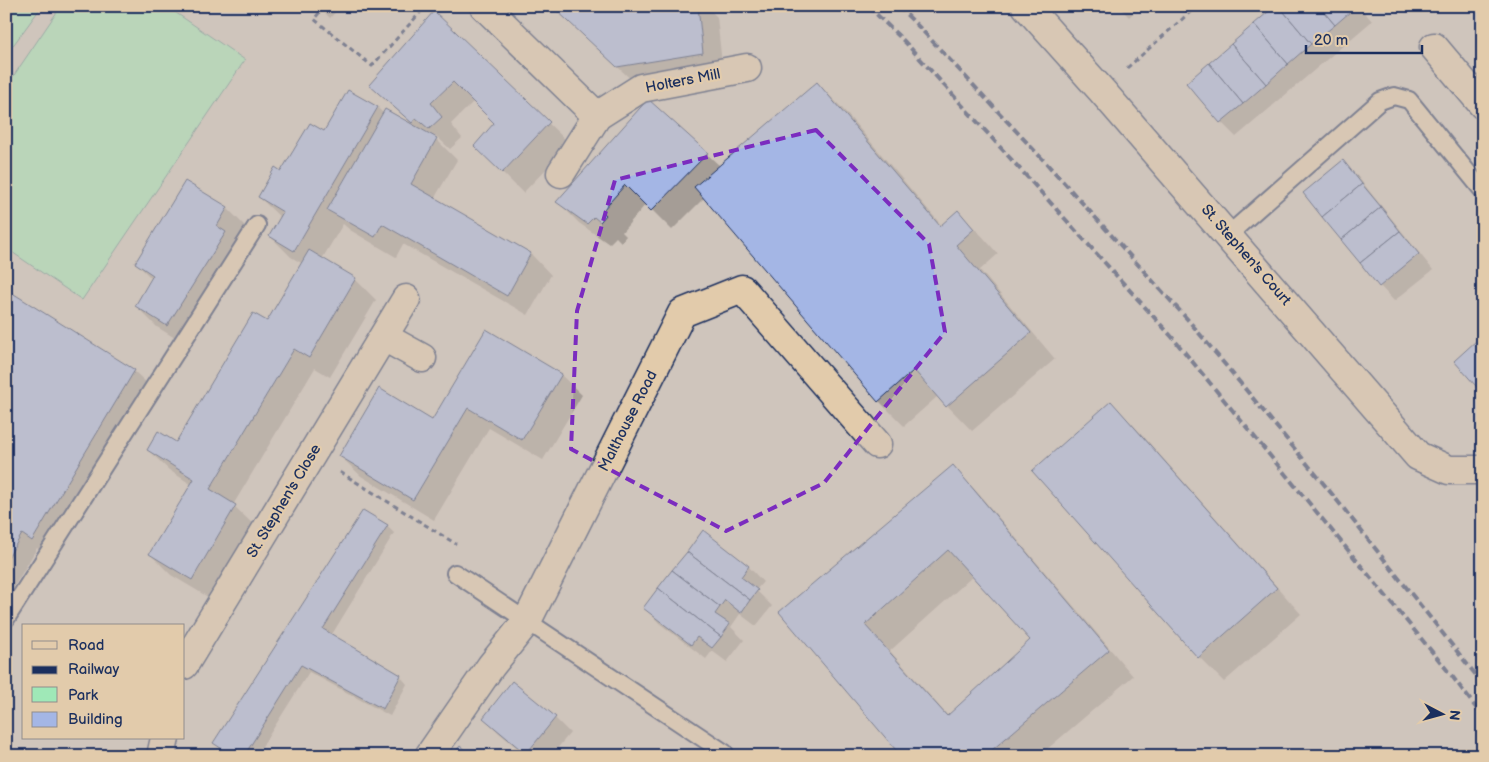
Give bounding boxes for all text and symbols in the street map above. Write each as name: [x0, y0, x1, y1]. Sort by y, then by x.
scale bar: [1306, 22, 1423, 54]
text: 20 m: [1314, 31, 1348, 50]
street label: Holters Mill: [644, 64, 722, 98]
street label: St. Stephen's Court: [1197, 200, 1295, 310]
street label: Malthouse Road: [594, 367, 662, 475]
street label: St. Stephen's Close: [243, 441, 325, 561]
legend: [22, 624, 185, 740]
text: Road: [68, 636, 104, 655]
text: Railway: [68, 660, 119, 679]
text: Park: [68, 686, 99, 705]
north arrow: [1416, 690, 1466, 740]
text: N: [1445, 709, 1463, 721]
text: Building: [68, 710, 123, 729]

